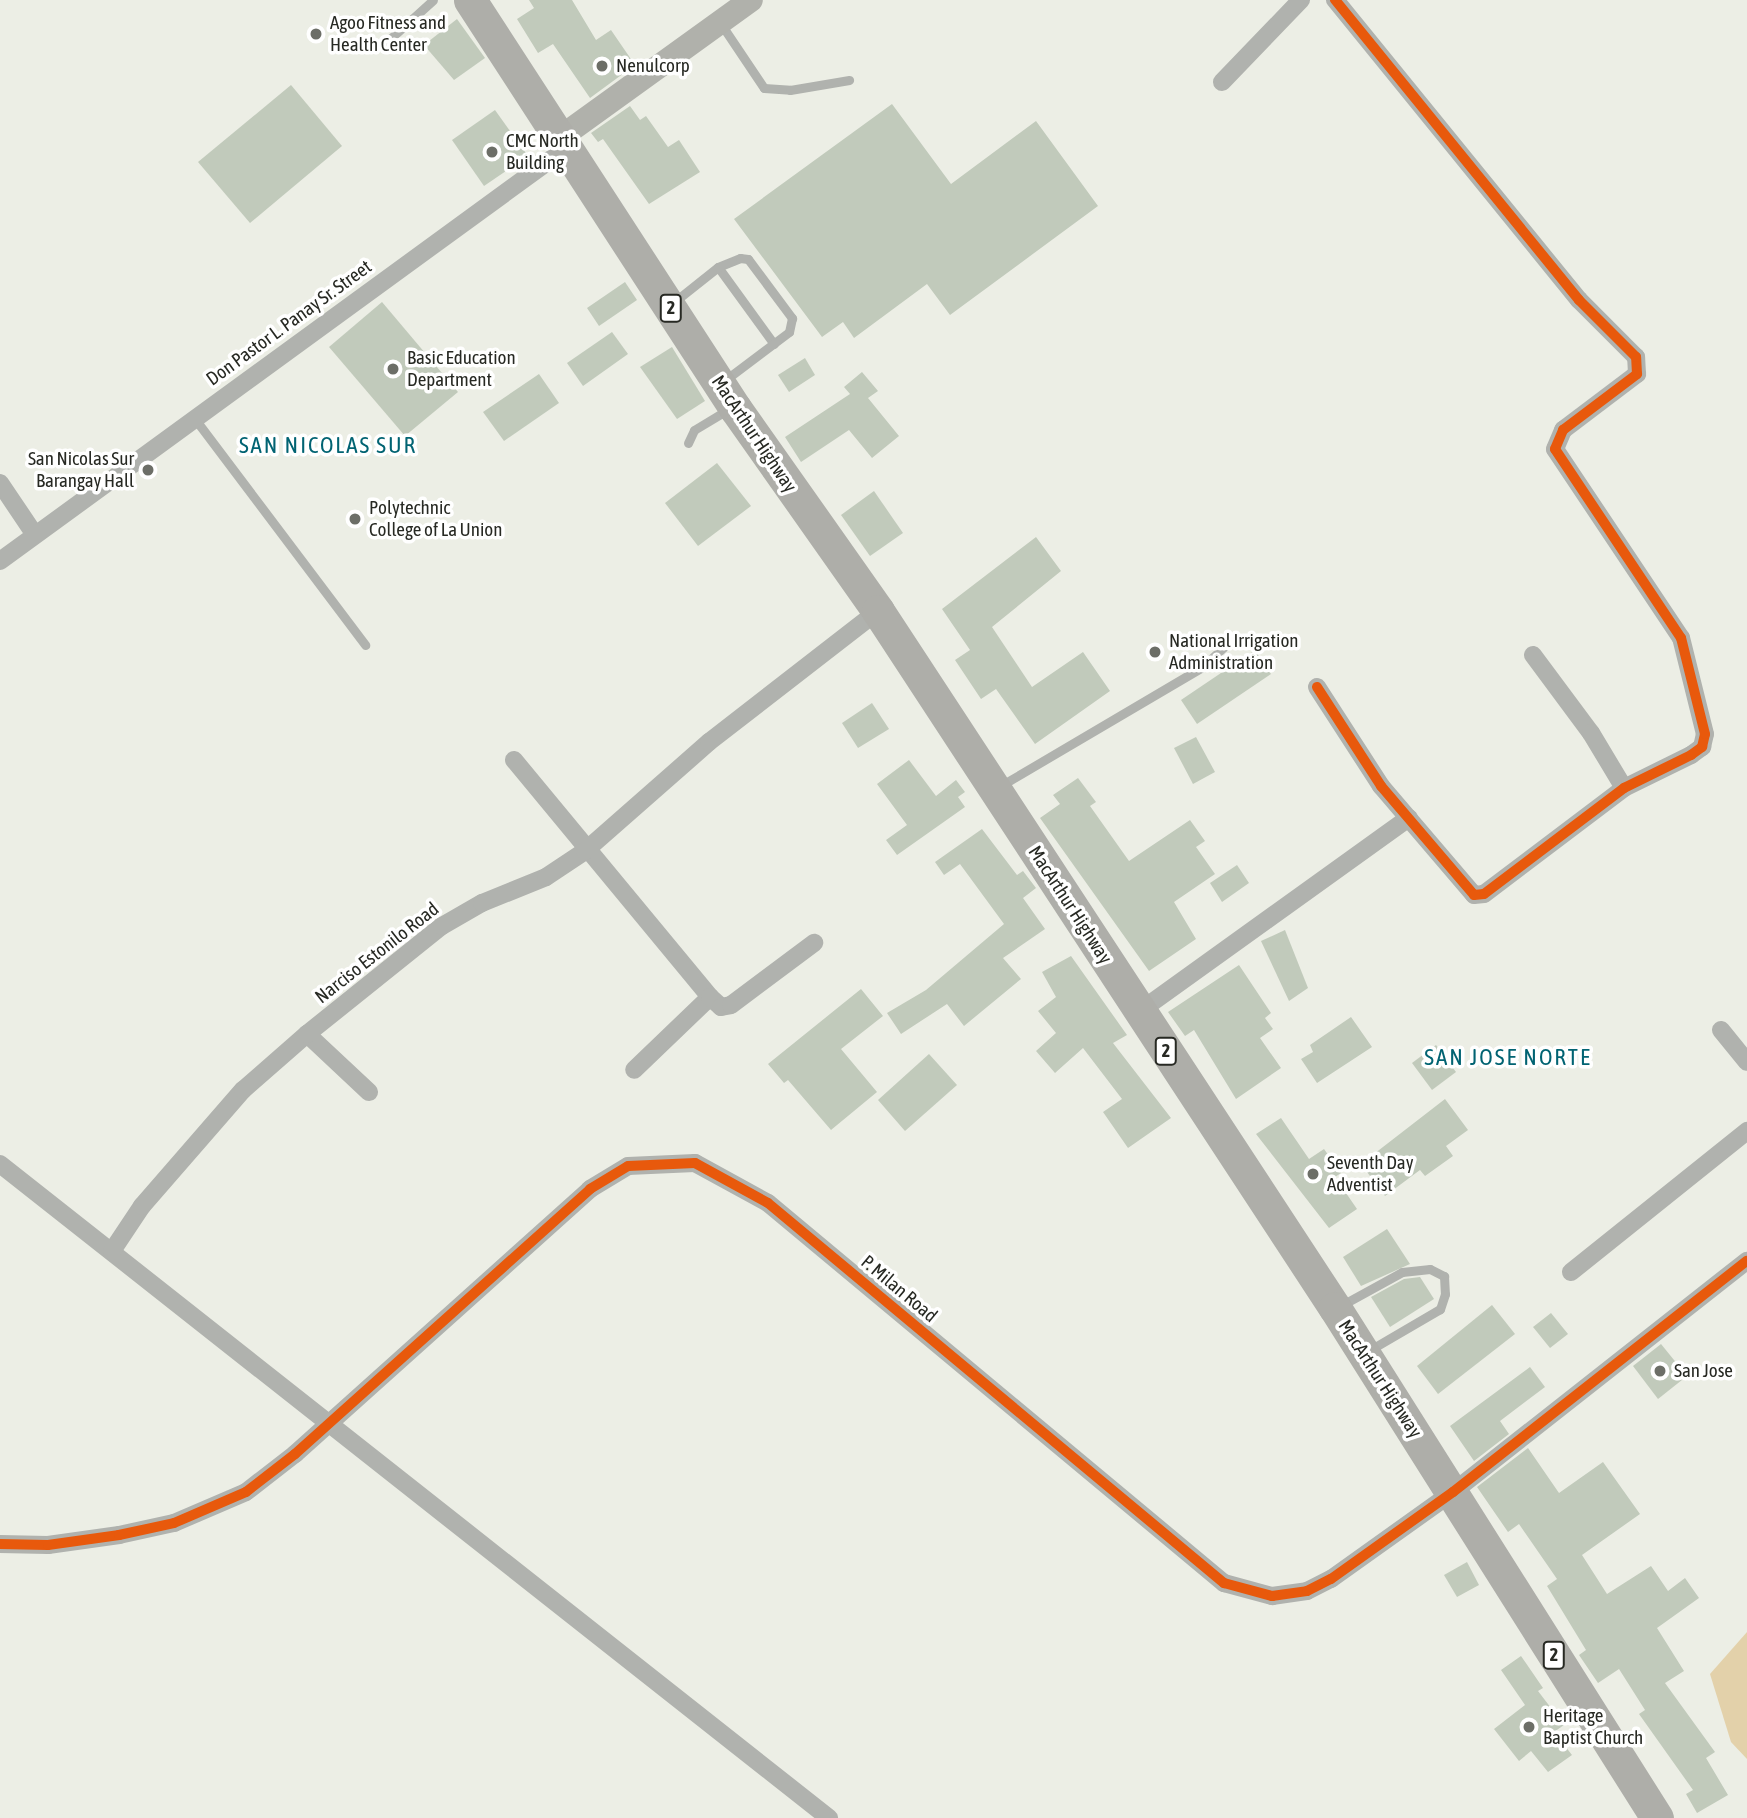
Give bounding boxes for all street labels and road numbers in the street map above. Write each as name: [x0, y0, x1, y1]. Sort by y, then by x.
street label: Don Pastor L. Panay Sr. Street: [202, 255, 376, 391]
road number: 2: [659, 294, 683, 322]
street label: MacArthur Highway: [707, 371, 801, 497]
street label: MacArthur Highway: [1023, 842, 1117, 968]
street label: Narciso Estonilo Road: [311, 898, 443, 1008]
road number: 2: [1154, 1036, 1178, 1066]
street label: P. Milan Road: [856, 1251, 942, 1327]
street label: MacArthur Highway: [1333, 1316, 1427, 1442]
road number: 2: [1542, 1640, 1566, 1670]

